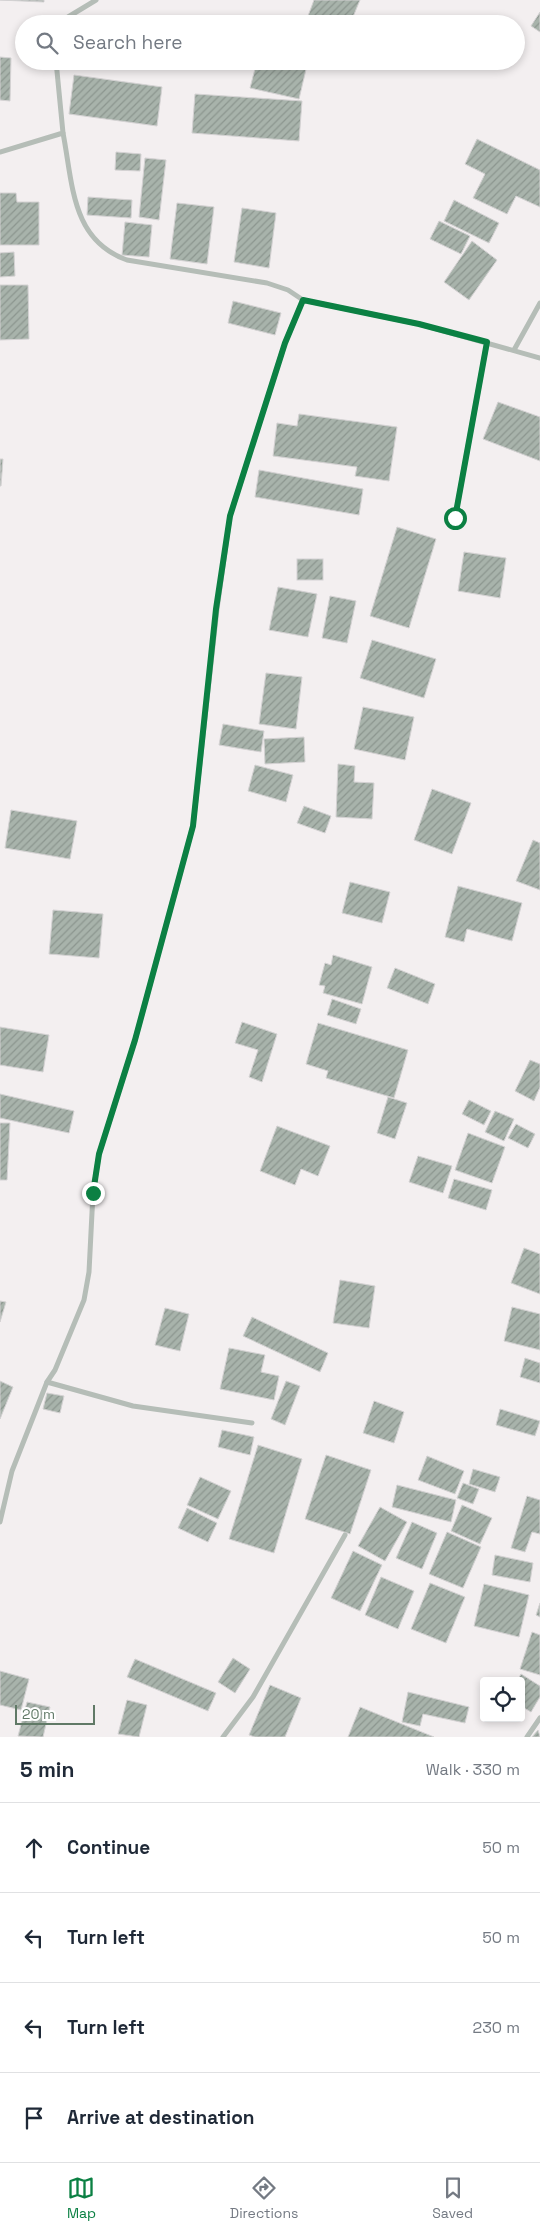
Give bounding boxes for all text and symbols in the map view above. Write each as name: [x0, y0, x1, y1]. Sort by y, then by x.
search box: [15, 15, 525, 70]
icon: search: [33, 29, 61, 57]
text: Search here: [73, 30, 183, 55]
route start: [444, 507, 467, 530]
route end: [82, 1182, 105, 1205]
map controls: [480, 1677, 525, 1722]
button: locate: [480, 1677, 525, 1722]
scale bar: [15, 1702, 95, 1725]
text: 20 m: [22, 1705, 55, 1723]
text: 5 min: [20, 1756, 74, 1783]
text: Walk · 330 m: [426, 1759, 520, 1780]
icon: ahead: [20, 1834, 48, 1862]
text: Continue: [67, 1835, 150, 1860]
text: 50 m: [482, 1837, 520, 1858]
icon: left: [20, 1924, 48, 1952]
text: Turn left: [67, 1925, 145, 1950]
text: 50 m: [482, 1927, 520, 1948]
icon: left: [20, 2014, 48, 2042]
text: Turn left: [67, 2015, 145, 2040]
text: 230 m: [473, 2017, 520, 2038]
icon: arrive: [20, 2104, 48, 2132]
text: Arrive at destination: [67, 2105, 255, 2130]
tab: Map: [67, 2174, 96, 2222]
tab: Directions: [230, 2174, 298, 2222]
tab: Saved: [432, 2174, 473, 2222]

